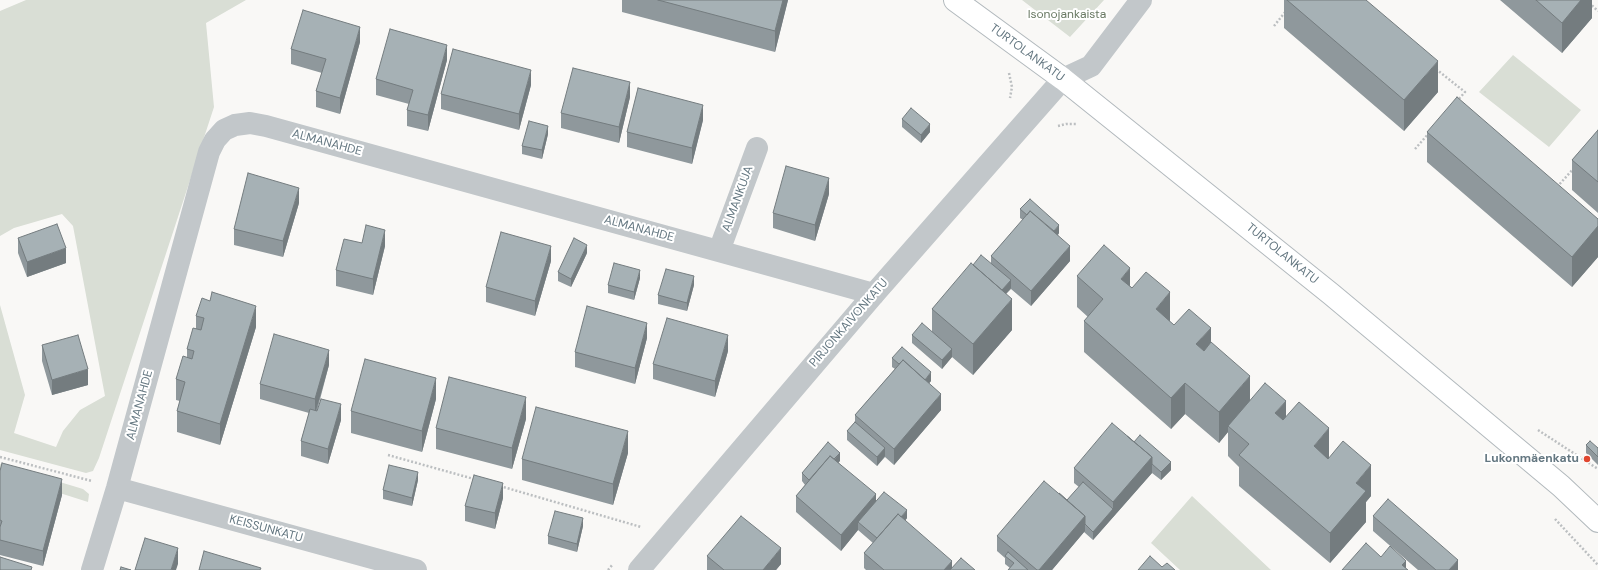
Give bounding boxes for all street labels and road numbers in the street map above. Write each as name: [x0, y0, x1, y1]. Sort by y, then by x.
street label: TURTOLANKATU: [987, 21, 1067, 85]
street label: ALMANAHDE: [290, 127, 364, 159]
street label: ALMANKUJA: [719, 164, 757, 234]
street label: ALMANAHDE: [602, 213, 676, 245]
street label: TURTOLANKATU: [1243, 221, 1321, 287]
street label: PIRJONKAIVONKATU: [807, 276, 891, 370]
street label: ALMANAHDE: [124, 368, 156, 442]
street label: KEISSUNKATU: [228, 512, 304, 546]

